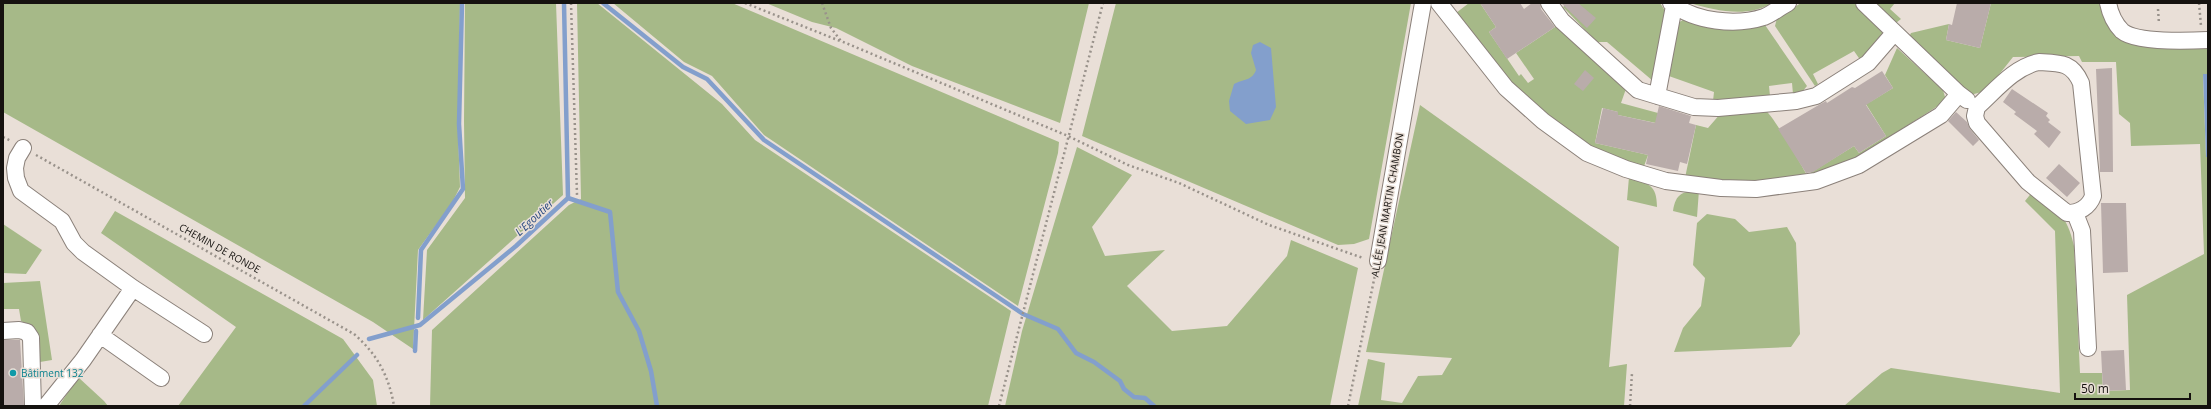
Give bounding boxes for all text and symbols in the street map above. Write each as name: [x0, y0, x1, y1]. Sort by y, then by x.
street label: ALLÉE JEAN MARTIN CHAMBON: [1367, 132, 1407, 278]
water label: L'Egoutier: [511, 195, 557, 239]
street label: CHEMIN DE RONDE: [177, 220, 263, 276]
place label: Bâtiment 132: [21, 366, 84, 380]
marker: Bâtiment 132: [8, 368, 18, 378]
scale bar: [2075, 375, 2190, 401]
text: 50 m: [2081, 380, 2109, 397]

